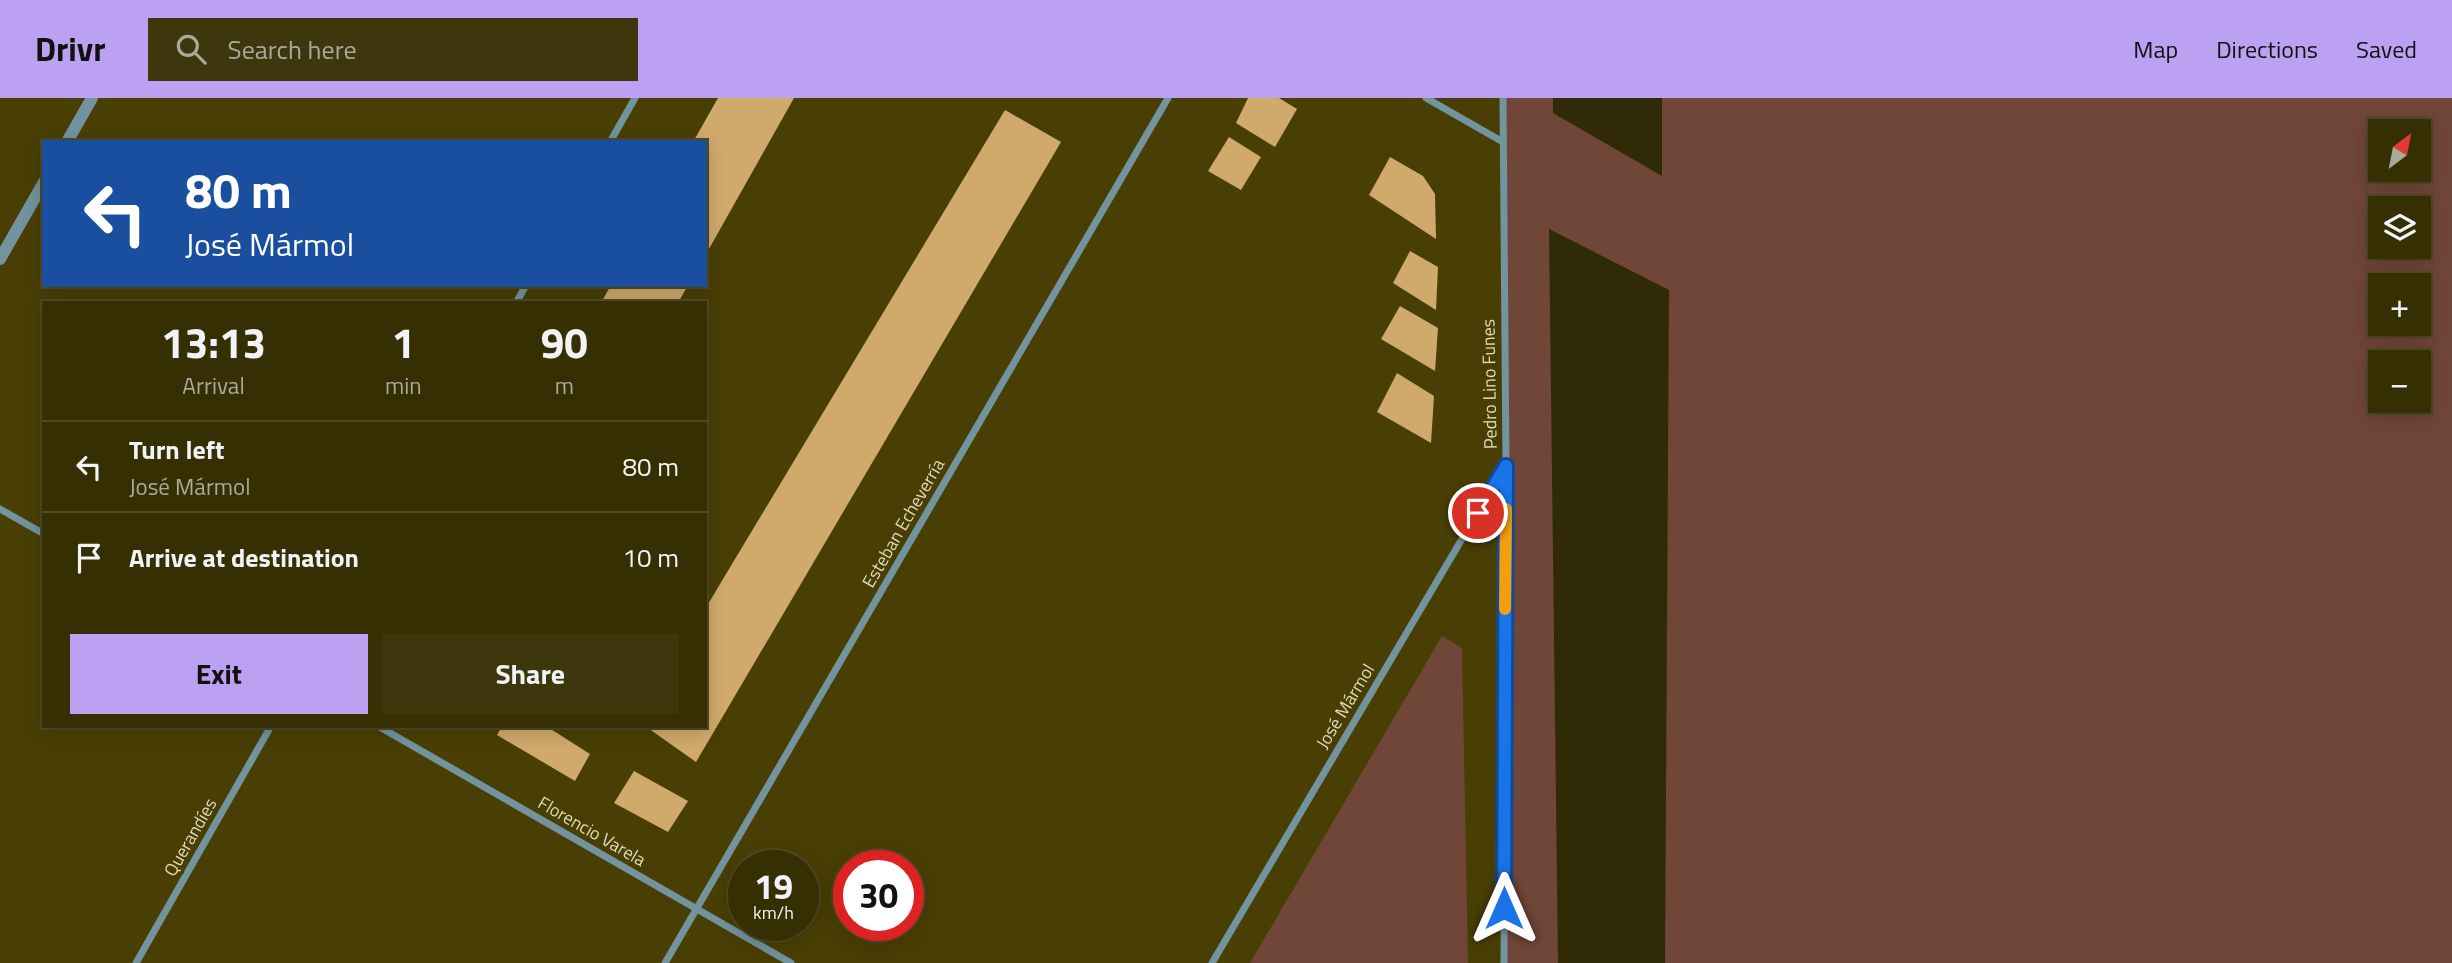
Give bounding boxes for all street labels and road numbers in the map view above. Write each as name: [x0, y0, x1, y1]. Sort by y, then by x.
street label: Pedro Lino Funes: [1474, 319, 1504, 449]
street label: Esteban Echeverría: [855, 453, 951, 593]
street label: José Mármol: [1309, 658, 1381, 754]
street label: Florencio Varela: [533, 789, 651, 873]
street label: Querandíes: [157, 793, 223, 881]

